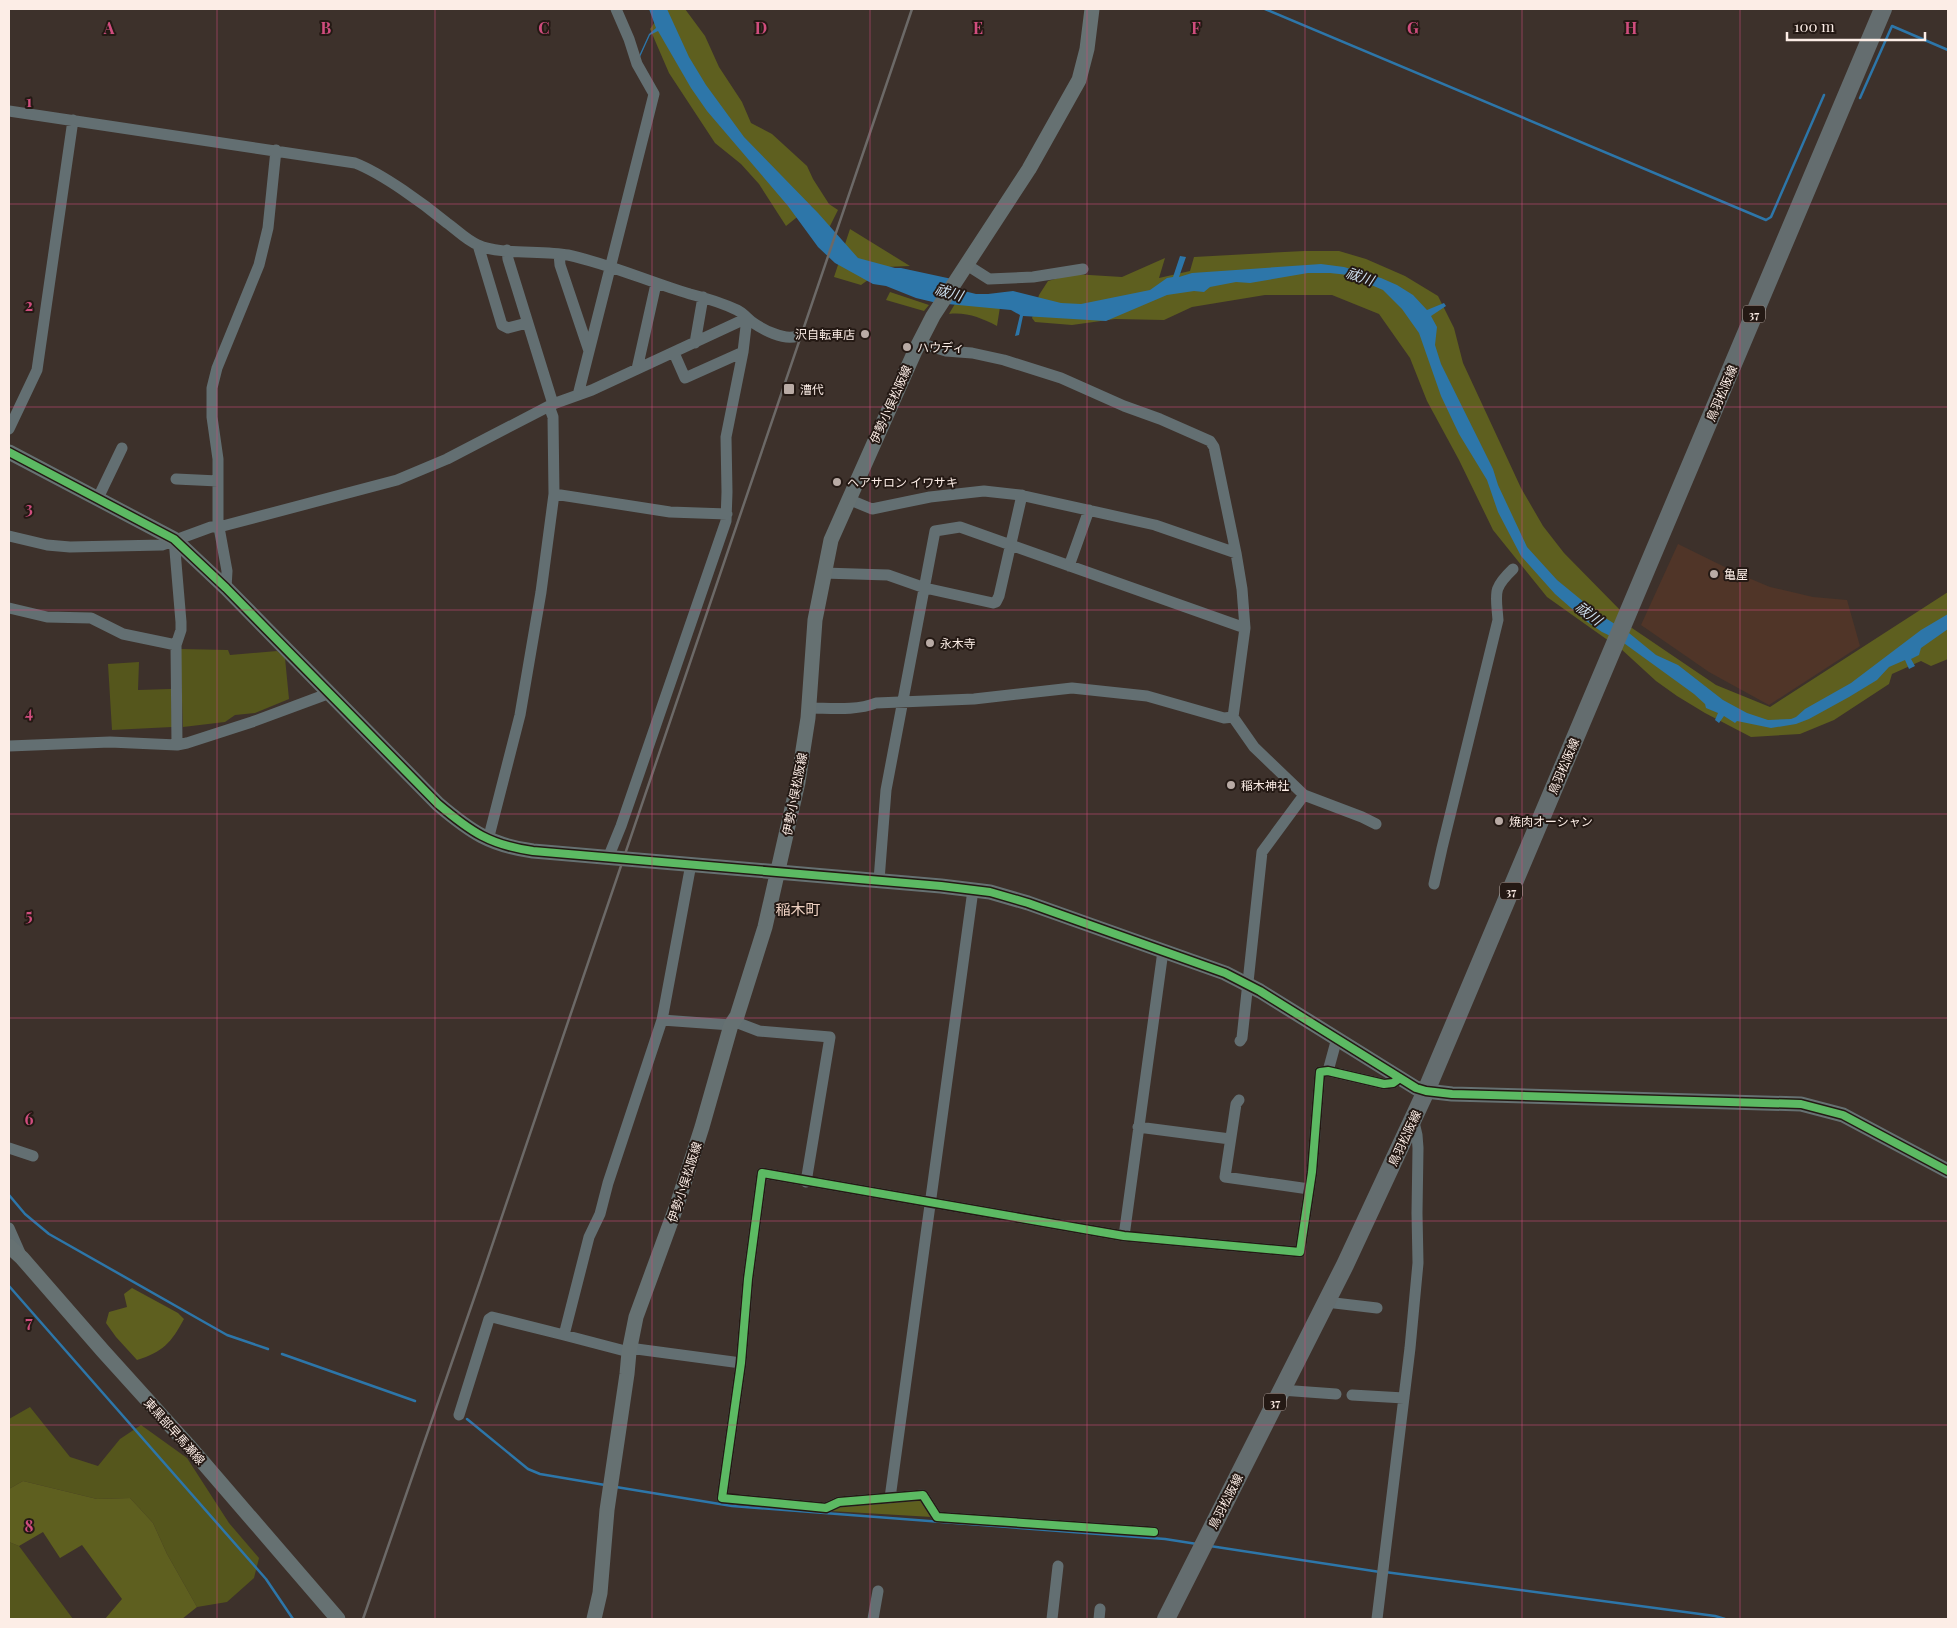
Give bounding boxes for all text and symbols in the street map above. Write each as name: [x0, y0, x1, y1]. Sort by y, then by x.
scale bar: [1787, 10, 1924, 42]
text: 100 m: [1794, 16, 1835, 36]
text: A: [103, 17, 115, 38]
text: B: [321, 17, 332, 38]
text: C: [538, 17, 550, 38]
text: D: [755, 17, 767, 38]
text: E: [973, 17, 983, 38]
text: F: [1191, 17, 1201, 38]
text: G: [1407, 17, 1419, 38]
text: H: [1625, 17, 1638, 38]
text: 1: [26, 90, 32, 111]
water label: 祓川: [1344, 262, 1378, 290]
water label: 祓川: [933, 279, 967, 306]
text: 2: [25, 294, 33, 315]
road number: 37: [1743, 306, 1765, 322]
place label: 沢自転車店: [795, 326, 855, 342]
marker: 沢自転車店: [859, 328, 871, 340]
place label: ハウディ: [917, 339, 964, 355]
marker: ハウディ: [901, 341, 913, 353]
street label: 伊勢小俣松阪線: [866, 362, 914, 446]
street label: 鳥羽松阪線: [1702, 362, 1740, 424]
place label: 漕代: [800, 381, 824, 397]
marker: 漕代: [782, 382, 796, 396]
place label: ヘアサロン イワサキ: [847, 474, 958, 490]
marker: ヘアサロン イワサキ: [831, 476, 843, 488]
text: 3: [25, 497, 33, 518]
place label: 亀屋: [1724, 566, 1748, 582]
marker: 亀屋: [1708, 568, 1720, 580]
water label: 祓川: [1572, 597, 1607, 630]
place label: 永木寺: [940, 635, 976, 651]
marker: 永木寺: [924, 637, 936, 649]
text: 4: [25, 701, 33, 722]
street label: 鳥羽松阪線: [1544, 735, 1582, 797]
street label: 伊勢小俣松阪線: [778, 751, 810, 837]
place label: 稲木神社: [1241, 777, 1289, 793]
marker: 稲木神社: [1225, 779, 1237, 791]
place label: 焼肉オーシャン: [1509, 813, 1593, 829]
marker: 焼肉オーシャン: [1493, 815, 1505, 827]
road number: 37: [1500, 882, 1522, 899]
district label: 稲木町: [775, 899, 821, 919]
text: 5: [25, 904, 33, 925]
street label: 鳥羽松阪線: [1384, 1107, 1424, 1169]
text: 6: [25, 1108, 34, 1129]
street label: 伊勢小俣松阪線: [663, 1140, 705, 1224]
text: 7: [25, 1311, 33, 1332]
street label: 東黒部早馬瀬線: [141, 1394, 209, 1468]
road number: 37: [1264, 1394, 1286, 1410]
street label: 鳥羽松阪線: [1204, 1471, 1246, 1531]
text: 8: [25, 1515, 34, 1536]

